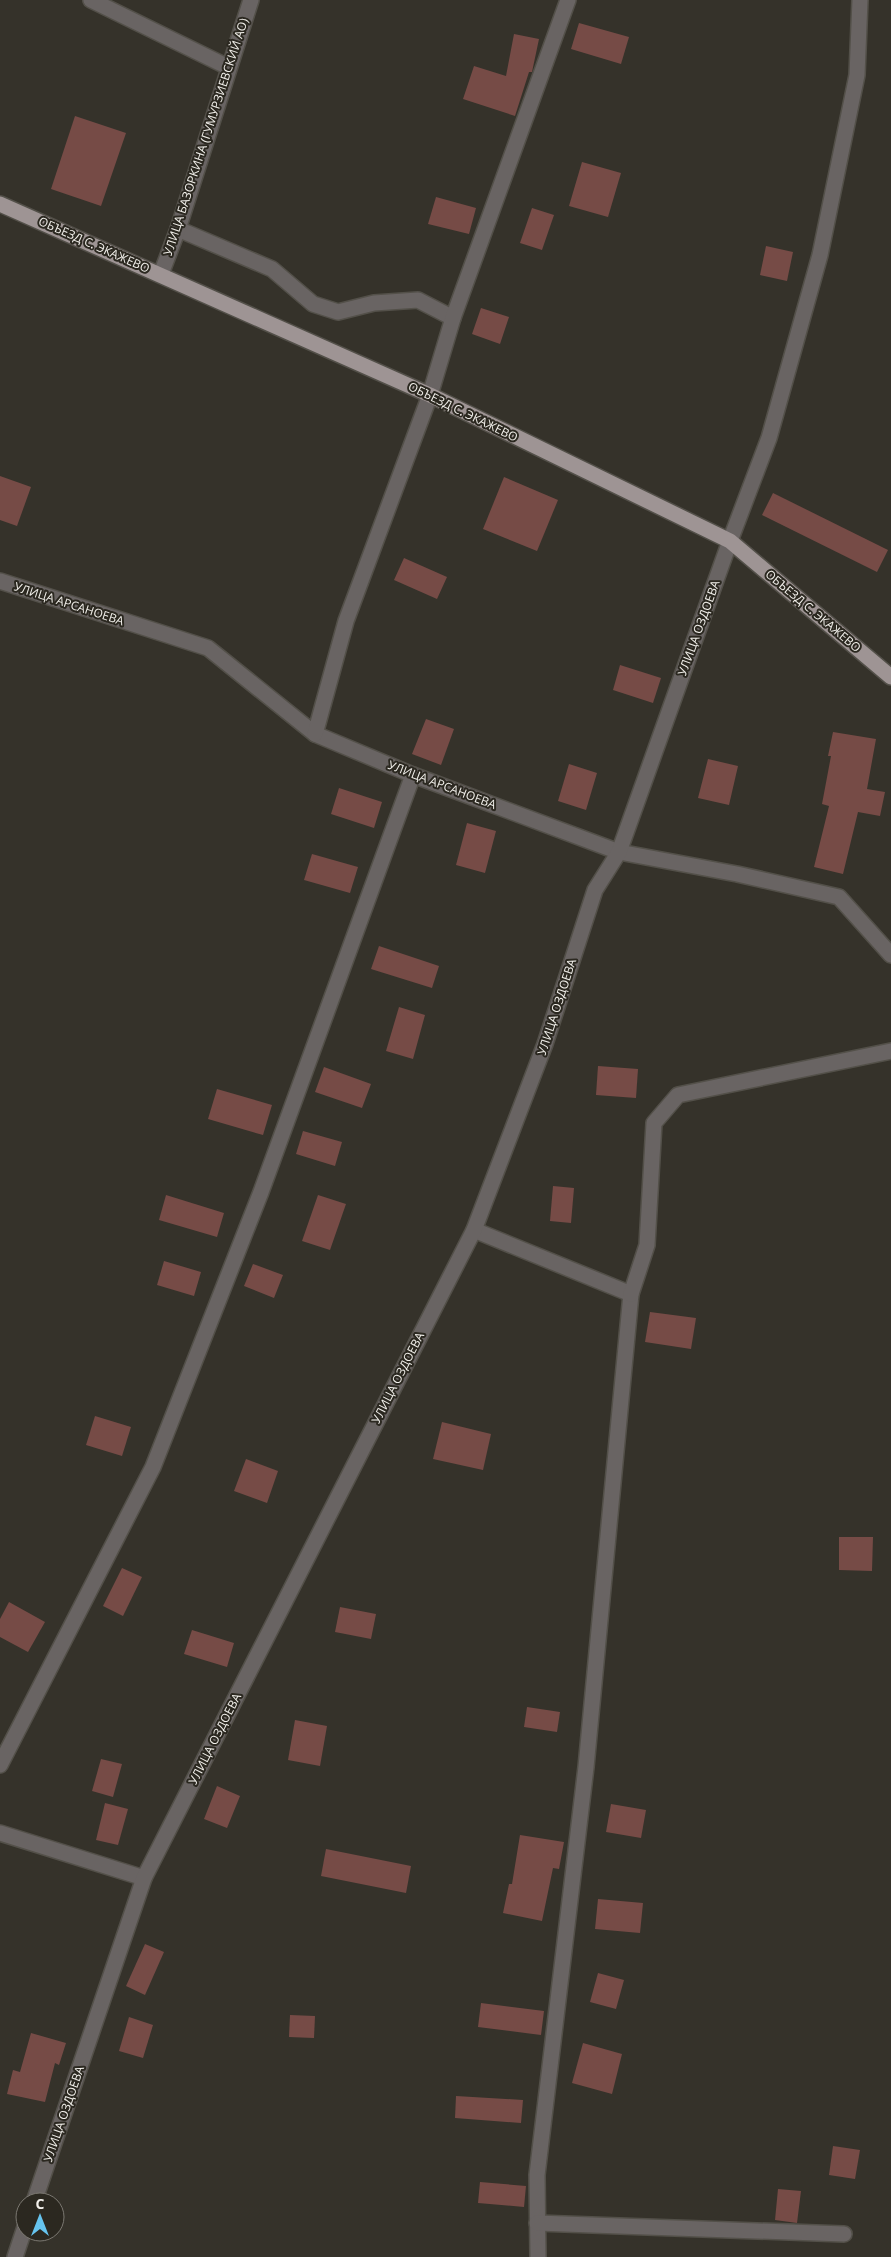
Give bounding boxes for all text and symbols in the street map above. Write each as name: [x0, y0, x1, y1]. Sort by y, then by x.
street label: УЛИЦА БАЗОРКИНА (ГУМУРЗИЕВСКИЙ АО): [159, 15, 252, 258]
street label: ОБЪЕЗД С. ЭКАЖЕВО: [36, 212, 152, 277]
street label: ОБЪЕЗД С. ЭКАЖЕВО: [406, 378, 521, 446]
street label: ОБЪЕЗД С. ЭКАЖЕВО: [762, 566, 865, 656]
street label: УЛИЦА ОЗДОЕВА: [673, 577, 724, 678]
street label: УЛИЦА АРСАНОЕВА: [12, 578, 127, 629]
street label: УЛИЦА АРСАНОЕВА: [386, 756, 499, 813]
street label: УЛИЦА ОЗДОЕВА: [533, 956, 580, 1057]
street label: УЛИЦА ОЗДОЕВА: [367, 1329, 428, 1426]
street label: УЛИЦА ОЗДОЕВА: [184, 1690, 245, 1787]
street label: УЛИЦА ОЗДОЕВА: [39, 2063, 88, 2164]
north arrow: [15, 2192, 65, 2242]
text: С: [36, 2194, 45, 2213]

